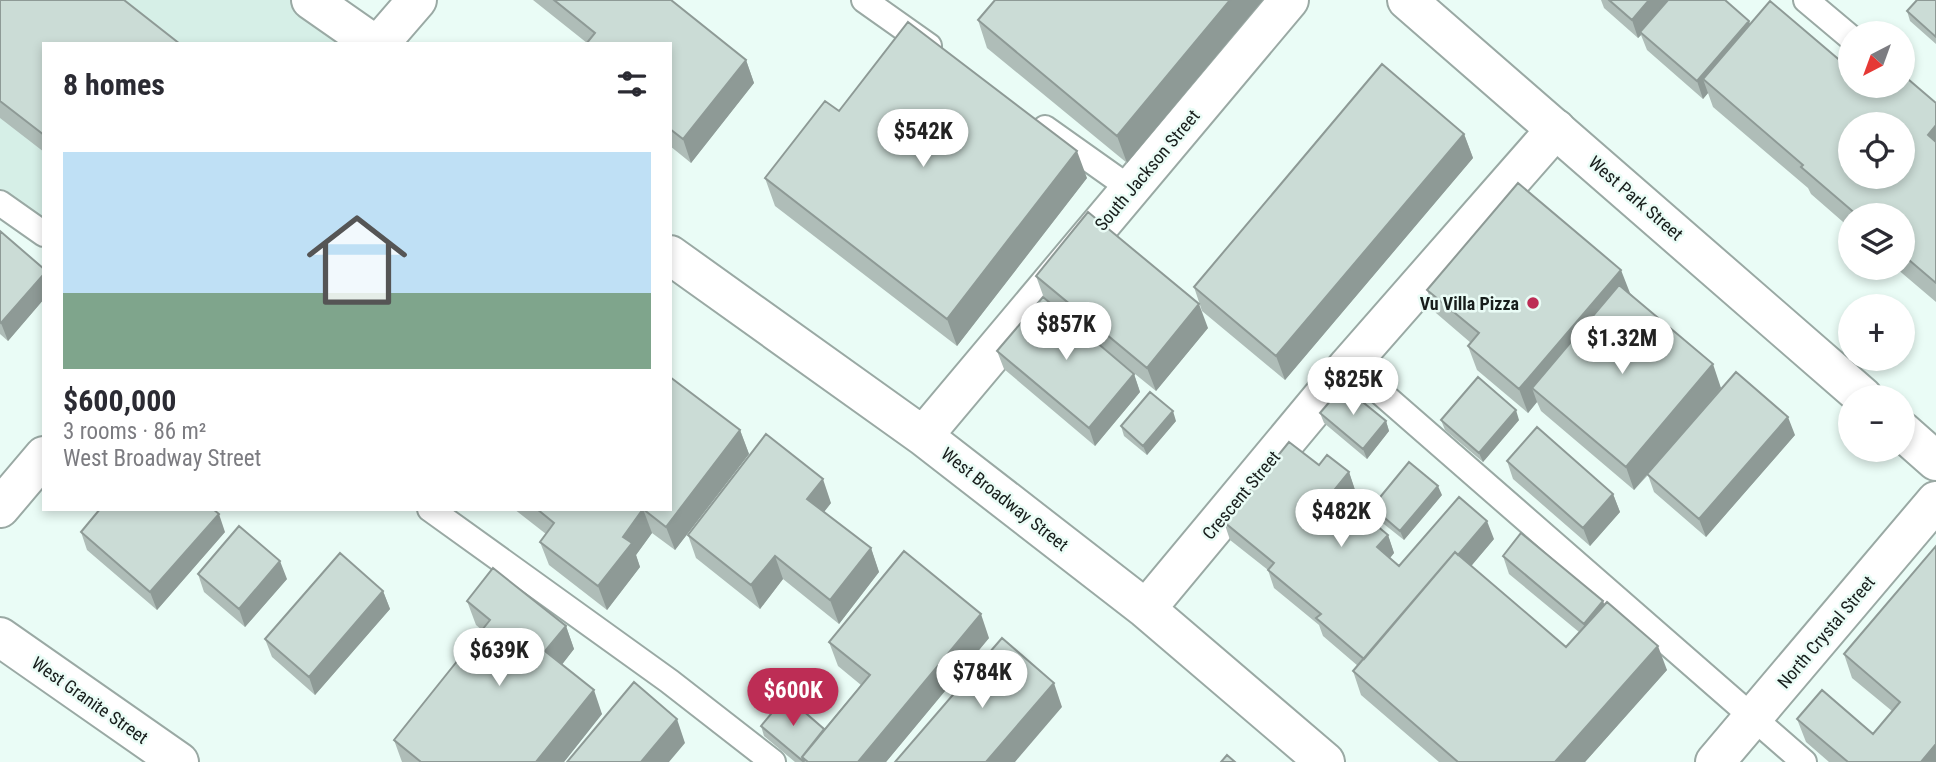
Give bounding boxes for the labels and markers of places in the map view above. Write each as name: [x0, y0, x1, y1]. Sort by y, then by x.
pin: $542K: [874, 110, 972, 169]
place label: Vu Villa Pizza: [1420, 293, 1519, 314]
marker: Vu Villa Pizza: [1525, 295, 1541, 311]
pin: $857K: [1017, 302, 1115, 362]
pin: $1.32M: [1565, 316, 1679, 376]
pin: $825K: [1304, 358, 1402, 417]
pin: $482K: [1292, 490, 1390, 549]
pin: $639K: [450, 628, 548, 688]
pin: $784K: [933, 650, 1031, 710]
pin: $600K: [744, 668, 842, 728]

